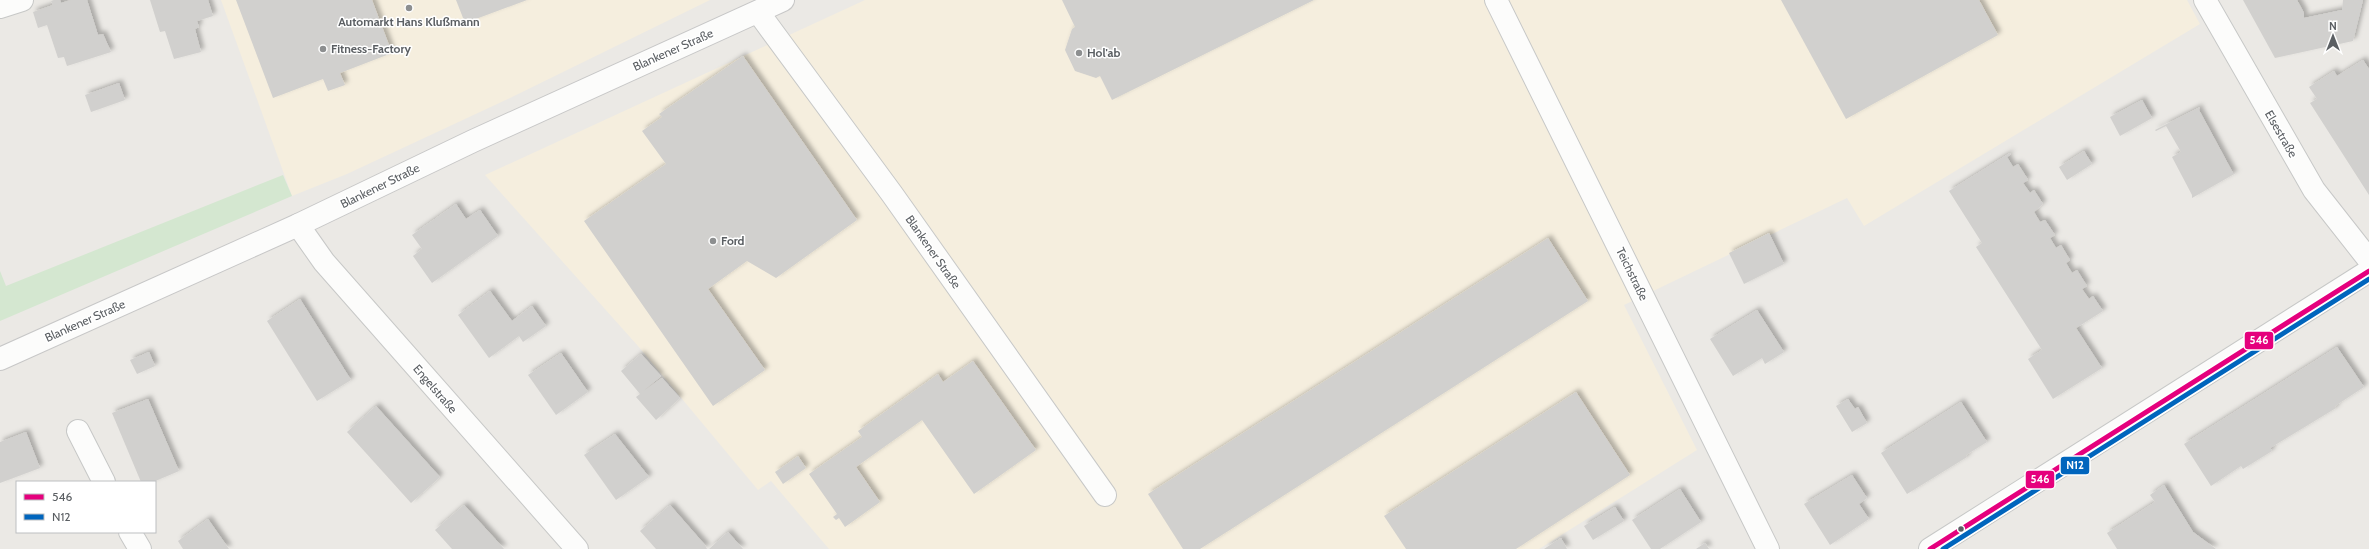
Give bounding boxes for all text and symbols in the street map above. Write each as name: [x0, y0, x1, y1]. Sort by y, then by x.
marker: Automarkt Hans Klußmann: [404, 3, 414, 13]
place label: Automarkt Hans Klußmann: [338, 14, 480, 29]
north arrow: [2313, 16, 2353, 56]
text: N: [2329, 19, 2337, 33]
street label: Blankener Straße: [630, 25, 715, 74]
place label: Fitness-Factory: [331, 41, 411, 56]
marker: Fitness-Factory: [318, 44, 328, 54]
place label: Hol'ab: [1087, 45, 1121, 60]
marker: Hol'ab: [1074, 48, 1084, 58]
street label: Elsestraße: [2262, 107, 2301, 160]
street label: Blankener Straße: [338, 160, 422, 211]
street label: Blankener Straße: [903, 212, 964, 291]
place label: Ford: [721, 233, 745, 248]
marker: Ford: [708, 236, 718, 246]
street label: Teichstraße: [1613, 245, 1652, 303]
street label: Blankener Straße: [42, 296, 127, 345]
line badge: 546: [2244, 331, 2274, 350]
text: 546: [2250, 333, 2268, 347]
street label: Engelstraße: [410, 361, 461, 416]
line badge: N12: [2060, 456, 2090, 475]
text: N12: [2066, 458, 2084, 472]
line badge: 546: [2025, 470, 2055, 489]
text: 546: [2031, 472, 2049, 486]
legend: [16, 481, 156, 533]
text: 546: [52, 489, 72, 504]
text: N12: [52, 509, 71, 524]
unlabelled marker: [1956, 524, 1966, 534]

